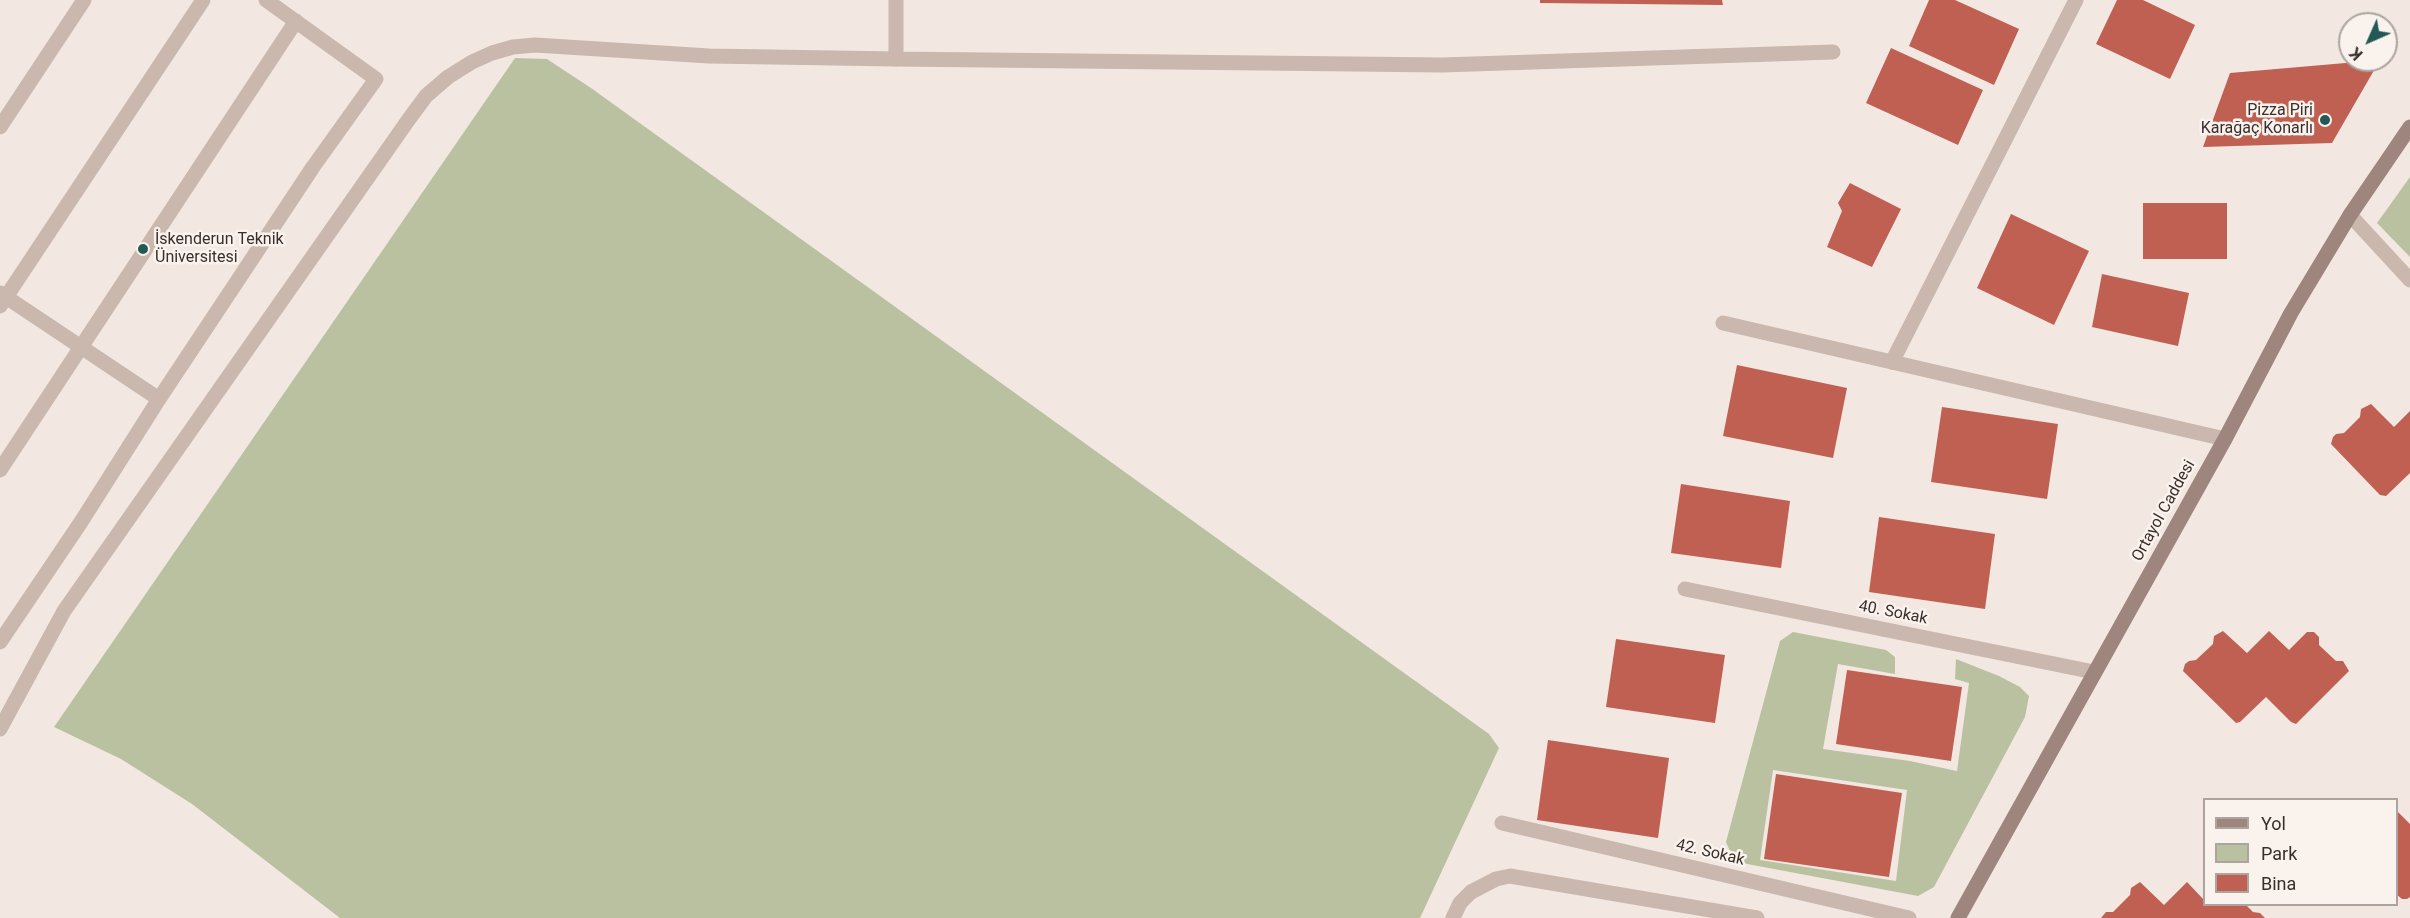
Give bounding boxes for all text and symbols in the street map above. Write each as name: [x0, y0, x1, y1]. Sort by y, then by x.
north arrow: [2338, 12, 2398, 72]
text: K: [2346, 43, 2367, 64]
place label: Pizza Piri Karağaç Konarlı: [2201, 101, 2313, 139]
marker: Pizza Piri Karağaç Konarlı: [2318, 113, 2332, 127]
place label: İskenderun Teknik Üniversitesi: [155, 230, 284, 268]
marker: İskenderun Teknik Üniversitesi: [136, 242, 150, 256]
street label: Ortayol Caddesi: [2128, 457, 2200, 565]
street label: 40. Sokak: [1857, 597, 1929, 629]
legend: [2203, 798, 2398, 906]
text: Yol: [2261, 813, 2286, 834]
street label: 42. Sokak: [1674, 836, 1746, 870]
text: Park: [2261, 843, 2297, 864]
text: Bina: [2261, 873, 2296, 894]

